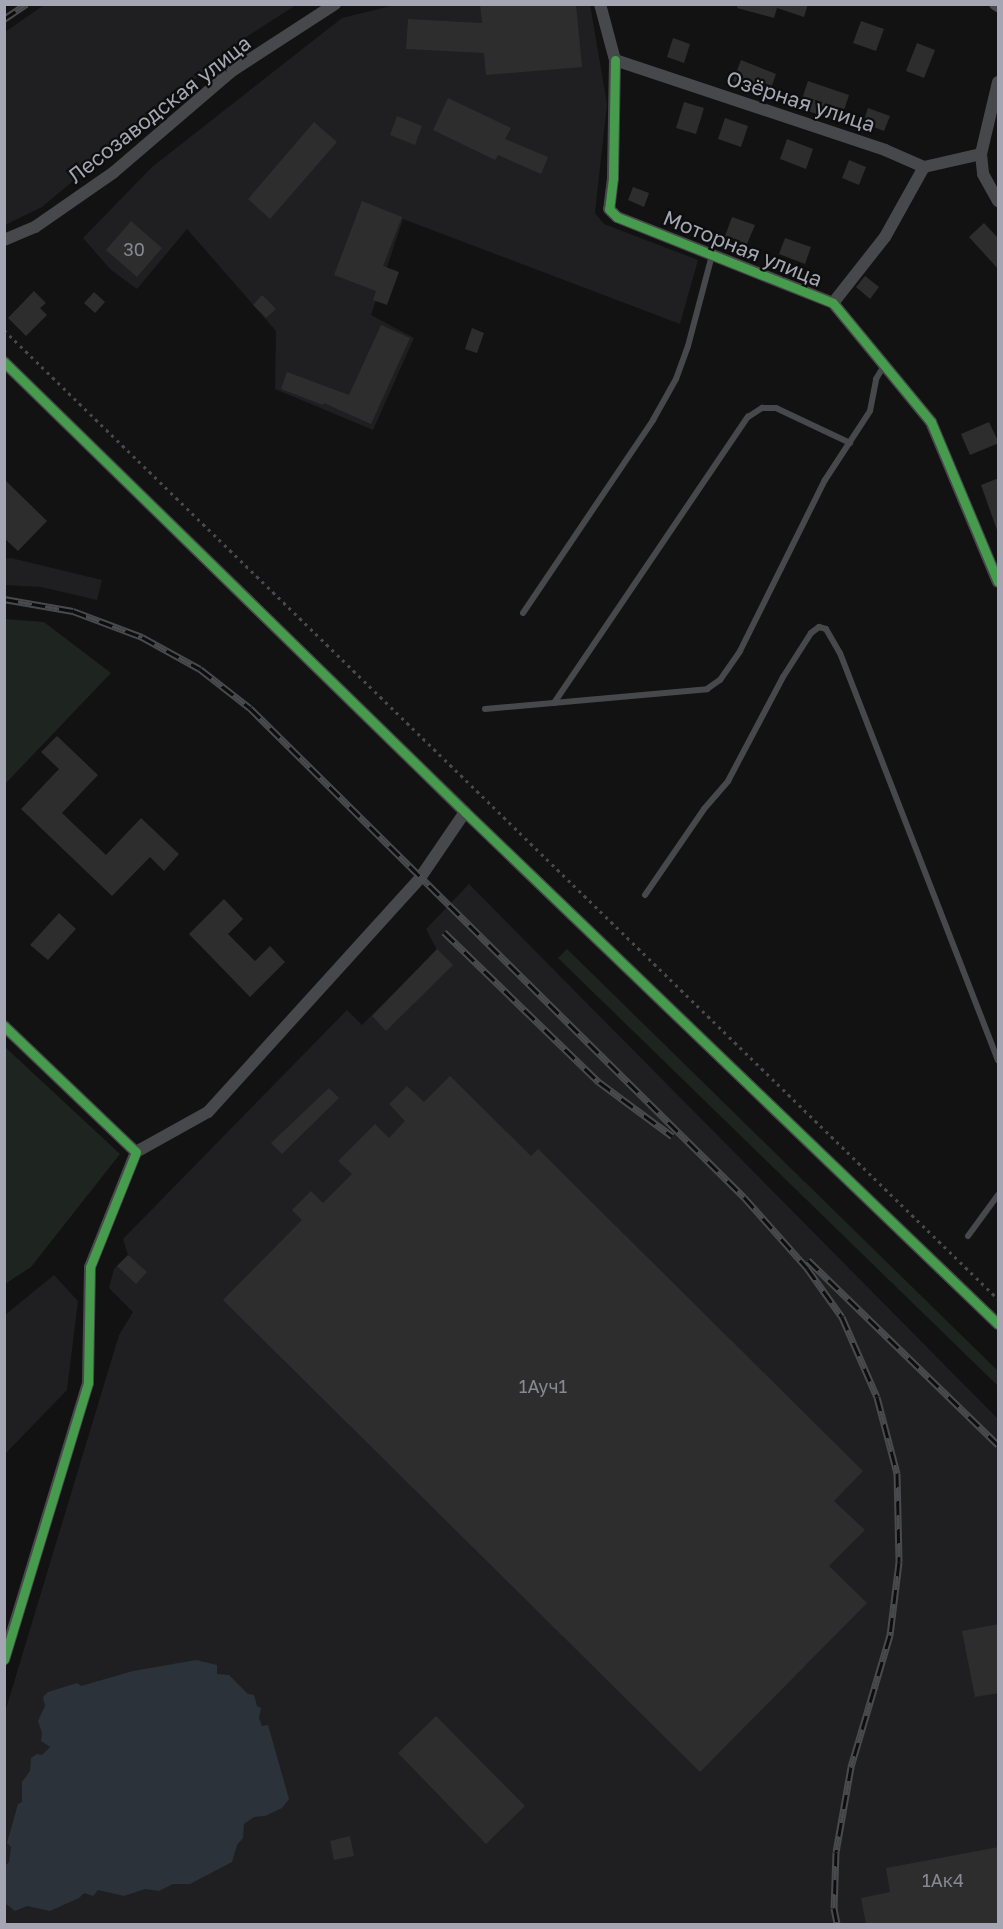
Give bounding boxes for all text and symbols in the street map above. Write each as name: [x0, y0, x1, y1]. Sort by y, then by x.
street label: Лесозаводская улица: [63, 30, 255, 188]
street label: Озёрная улица: [723, 65, 879, 137]
street label: Моторная улица: [660, 205, 826, 291]
house number: 30: [123, 238, 145, 260]
house number: 1Ауч1: [519, 1375, 567, 1397]
house number: 1Ак4: [922, 1869, 964, 1891]

